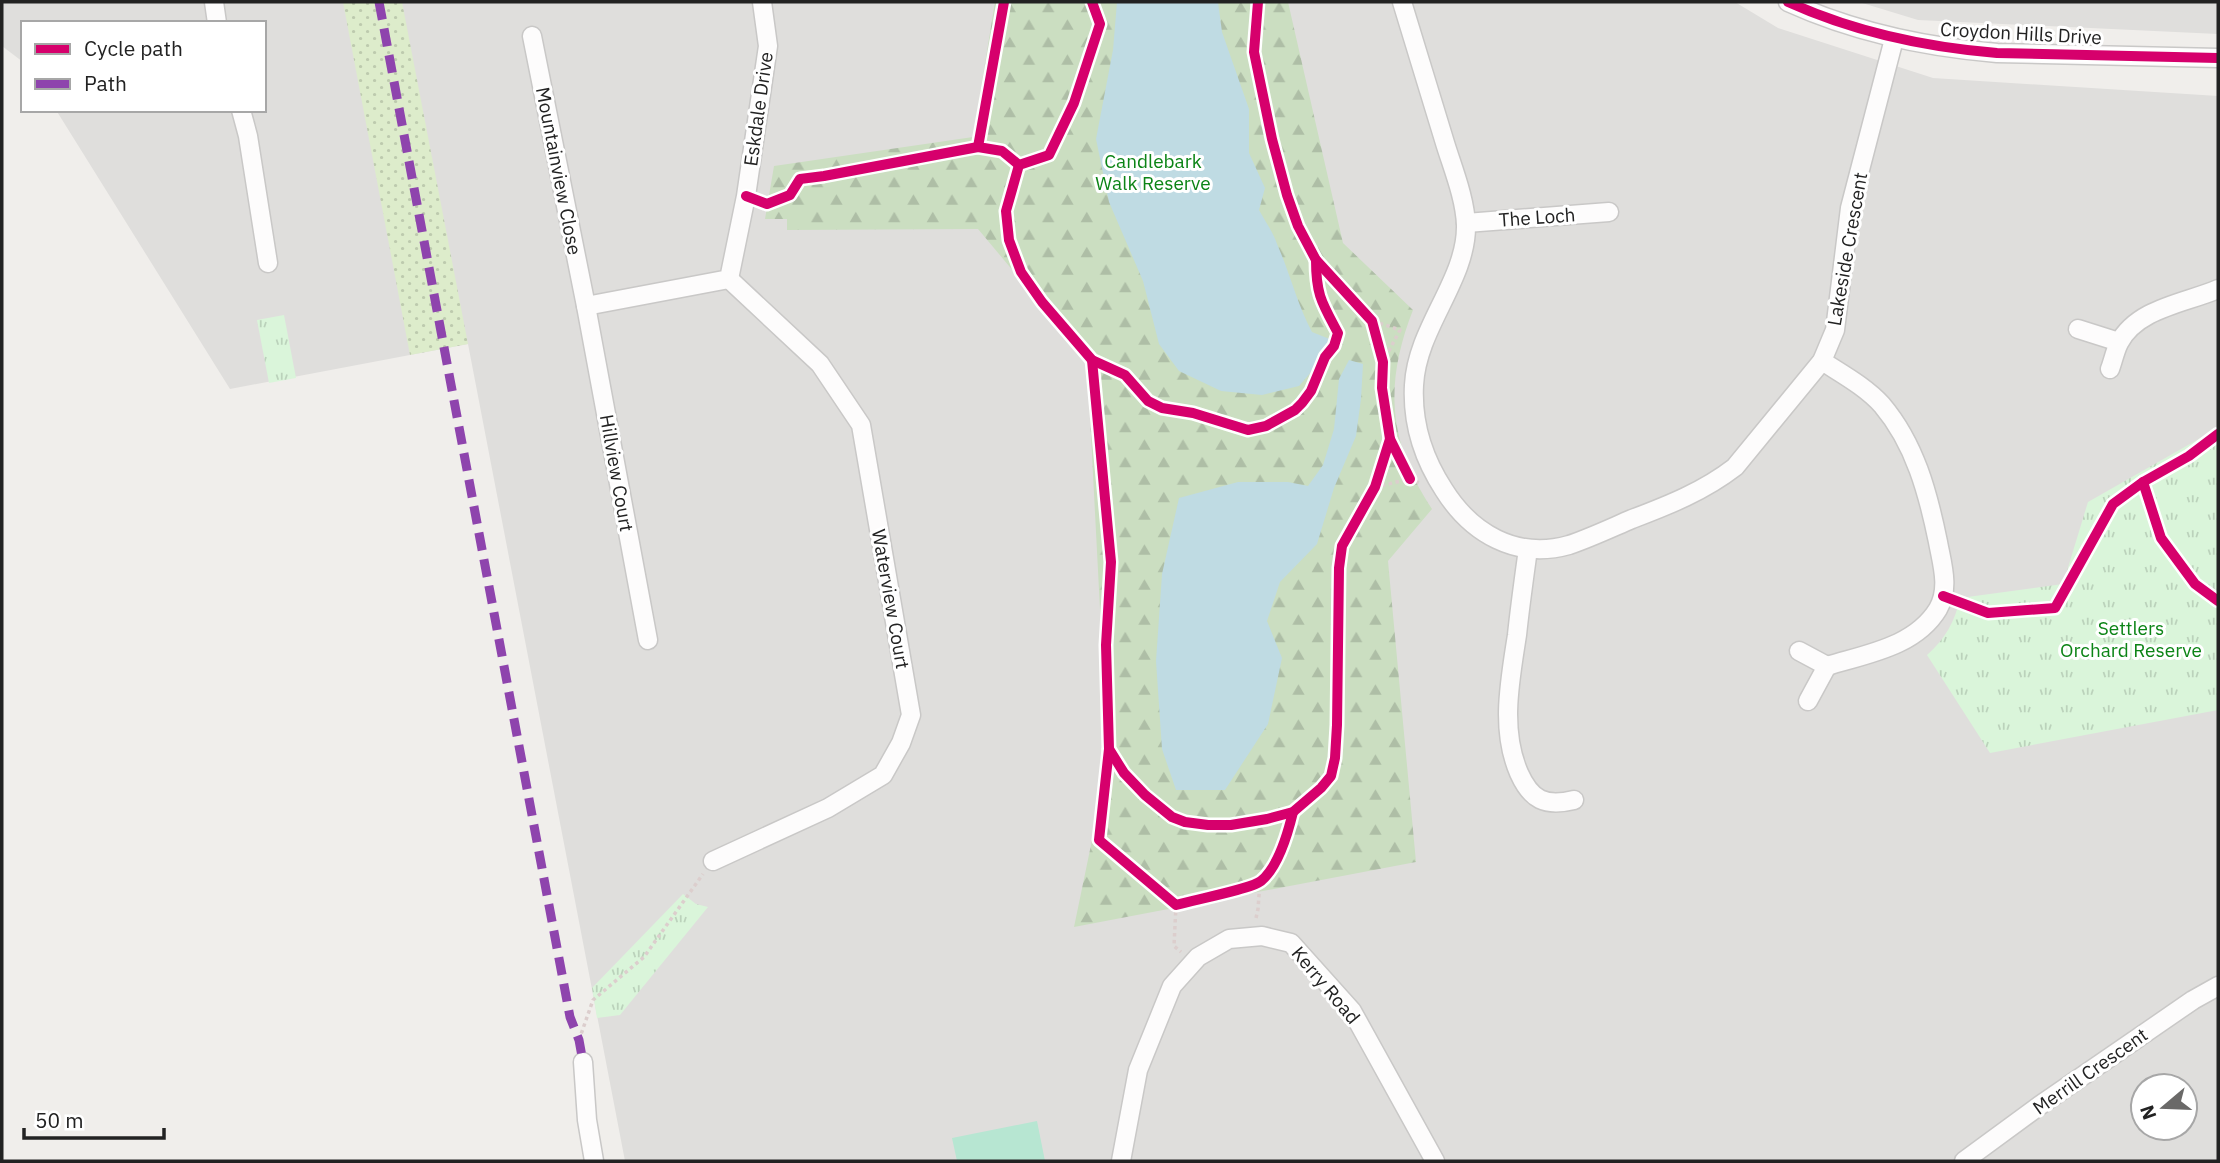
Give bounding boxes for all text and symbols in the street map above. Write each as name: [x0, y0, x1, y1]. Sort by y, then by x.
street label: Croydon Hills Drive: [1940, 17, 2102, 49]
legend: [21, 21, 266, 112]
text: Cycle path: [84, 34, 183, 62]
street label: Eskdale Drive: [738, 50, 778, 168]
text: Path: [84, 69, 127, 97]
street label: Mountainview Close: [531, 85, 587, 257]
park label: Candlebark Walk Reserve: [1095, 149, 1211, 195]
street label: Lakeside Crescent: [1822, 170, 1872, 328]
street label: The Loch: [1498, 202, 1576, 232]
street label: Hillview Court: [595, 412, 639, 534]
street label: Waterview Court: [867, 527, 915, 671]
park label: Settlers Orchard Reserve: [2060, 616, 2202, 662]
street label: Kerry Road: [1287, 941, 1365, 1029]
street label: Merrill Crescent: [2028, 1022, 2152, 1120]
north arrow: [2129, 1072, 2199, 1142]
scale bar: [24, 1096, 164, 1140]
text: N: [2134, 1102, 2162, 1123]
text: 50 m: [35, 1106, 84, 1134]

